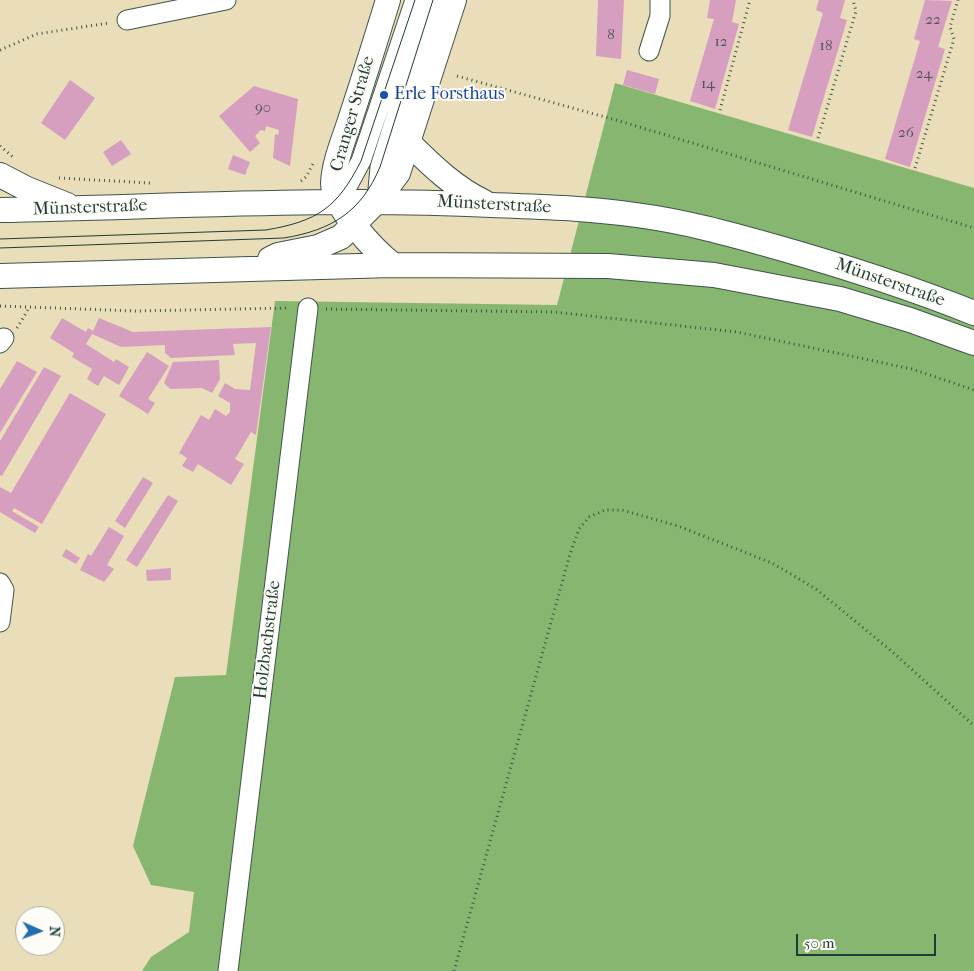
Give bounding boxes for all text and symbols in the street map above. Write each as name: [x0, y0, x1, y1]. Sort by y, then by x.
house number: 22: [925, 11, 941, 29]
house number: 8: [607, 26, 615, 44]
house number: 12: [714, 33, 728, 51]
house number: 18: [820, 37, 832, 55]
street label: Cranger Straße: [326, 54, 380, 174]
house number: 24: [916, 65, 932, 83]
house number: 14: [701, 75, 715, 93]
place label: Erle Forsthaus: [394, 84, 505, 106]
marker: Erle Forsthaus: [378, 89, 390, 101]
house number: 90: [255, 99, 271, 117]
house number: 26: [898, 124, 914, 142]
street label: Münsterstraße: [436, 191, 552, 219]
street label: Münsterstraße: [32, 195, 148, 221]
street label: Münsterstraße: [832, 254, 948, 312]
street label: Holzbachstraße: [250, 579, 286, 701]
north arrow: [15, 906, 65, 956]
scale bar: [799, 924, 939, 956]
text: N: [46, 926, 63, 937]
text: 50 m: [804, 934, 834, 952]

